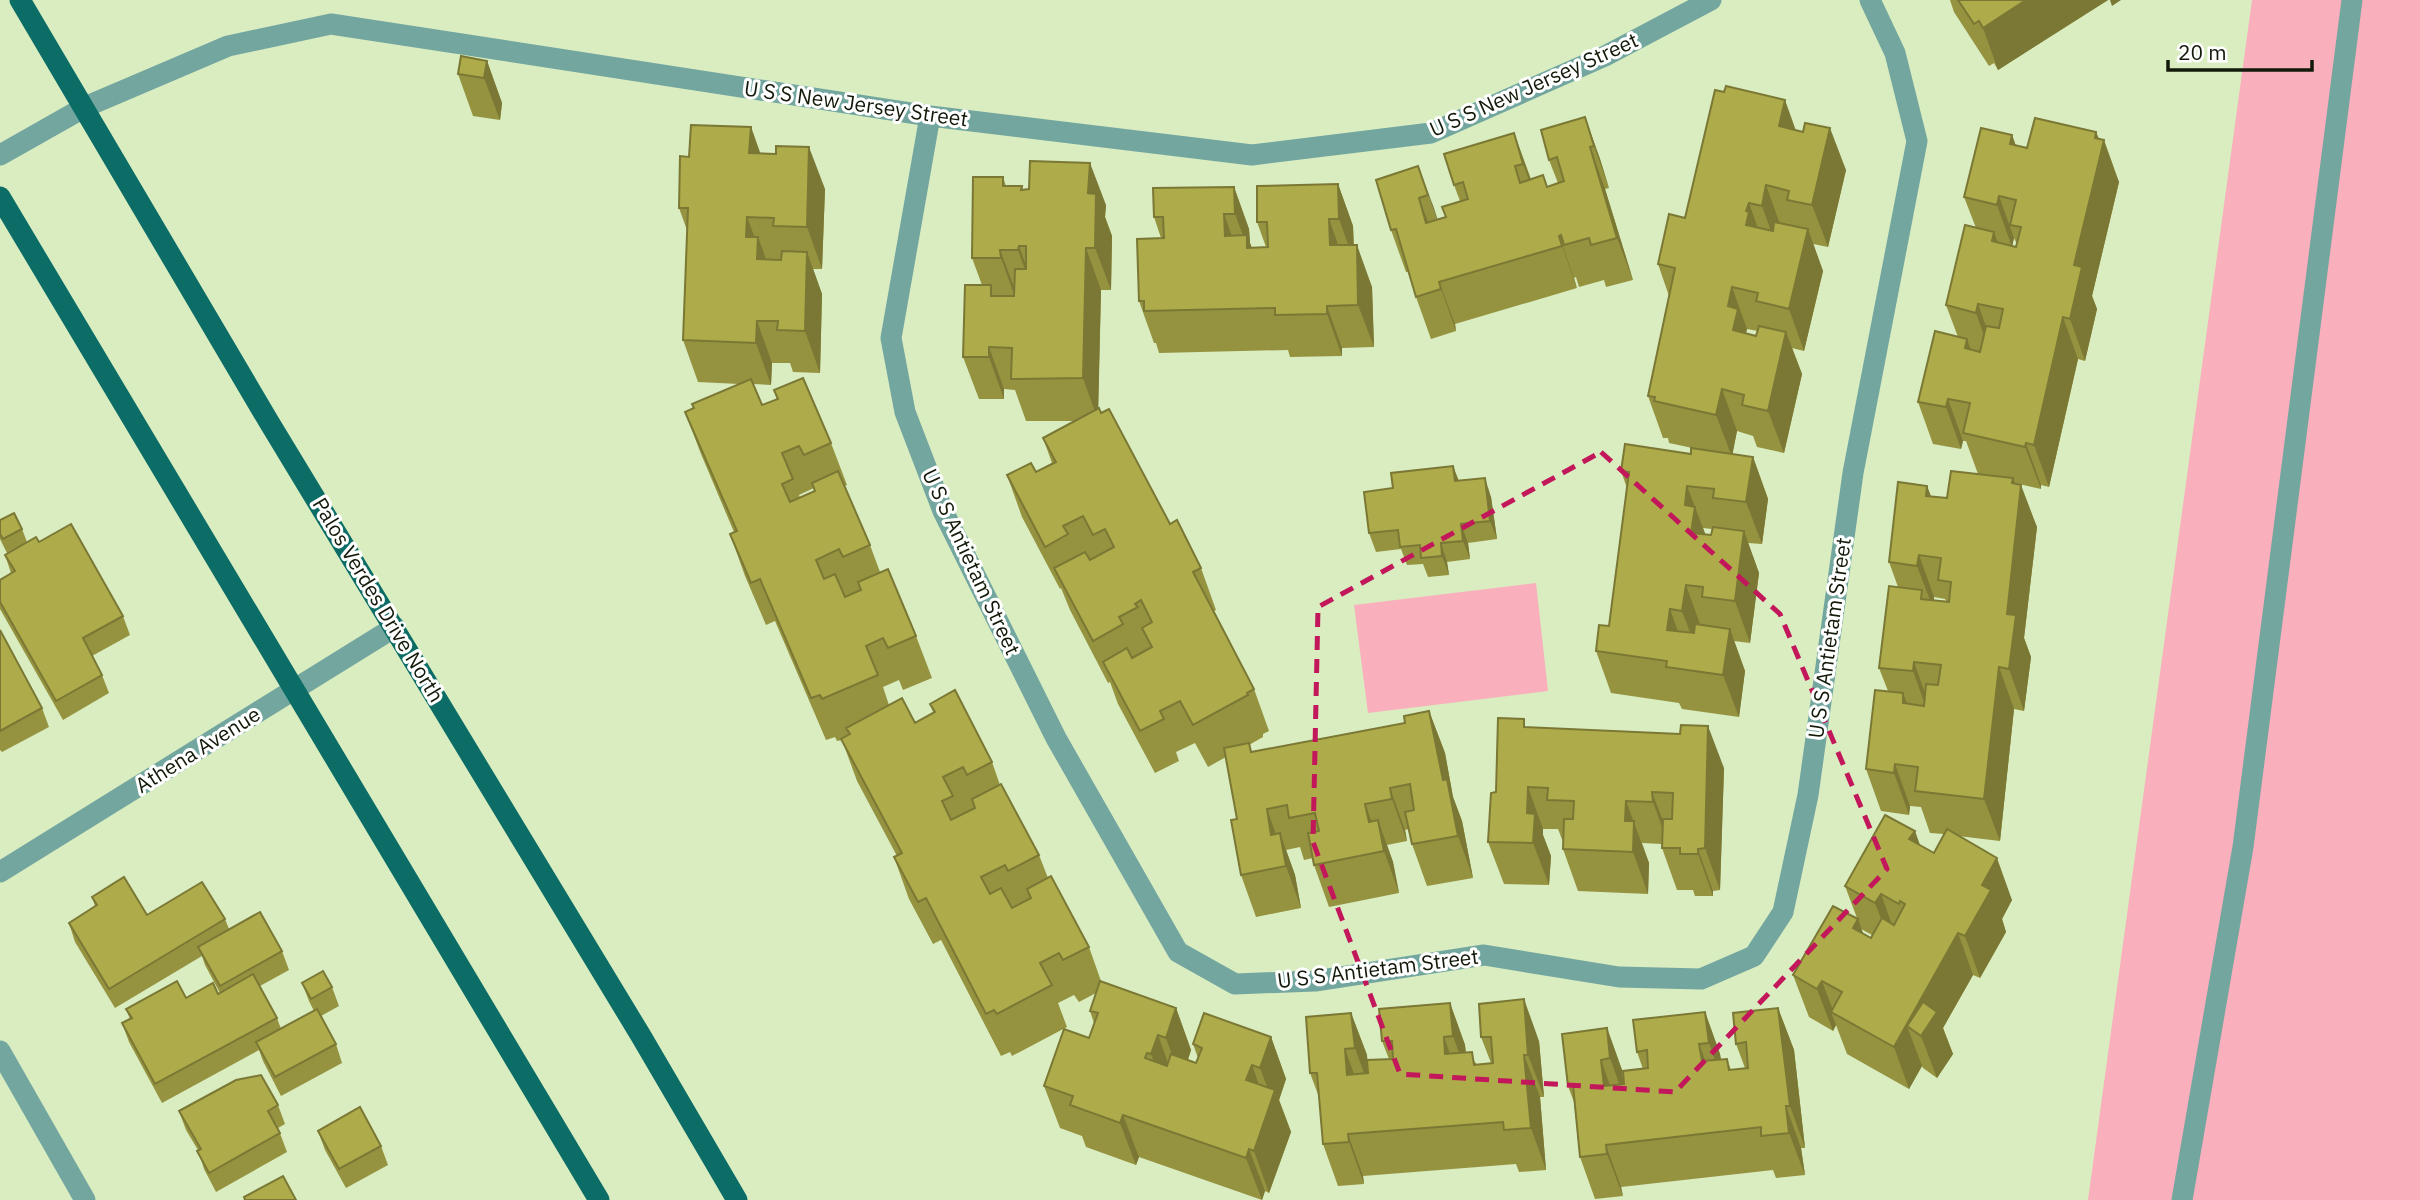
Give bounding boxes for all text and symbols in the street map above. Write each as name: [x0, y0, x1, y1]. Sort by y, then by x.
street label: U S S New Jersey Street: [1425, 25, 1642, 143]
scale bar: [2168, 28, 2312, 72]
text: 20 m: [2178, 38, 2227, 66]
street label: U S S New Jersey Street: [743, 73, 970, 133]
street label: U S S Antietam Street: [916, 464, 1027, 659]
street label: Palos Verdes Drive North: [307, 492, 451, 707]
street label: U S S Antietam Street: [1801, 536, 1857, 740]
street label: Athena Avenue: [130, 700, 265, 799]
street label: U S S Antietam Street: [1276, 942, 1480, 994]

